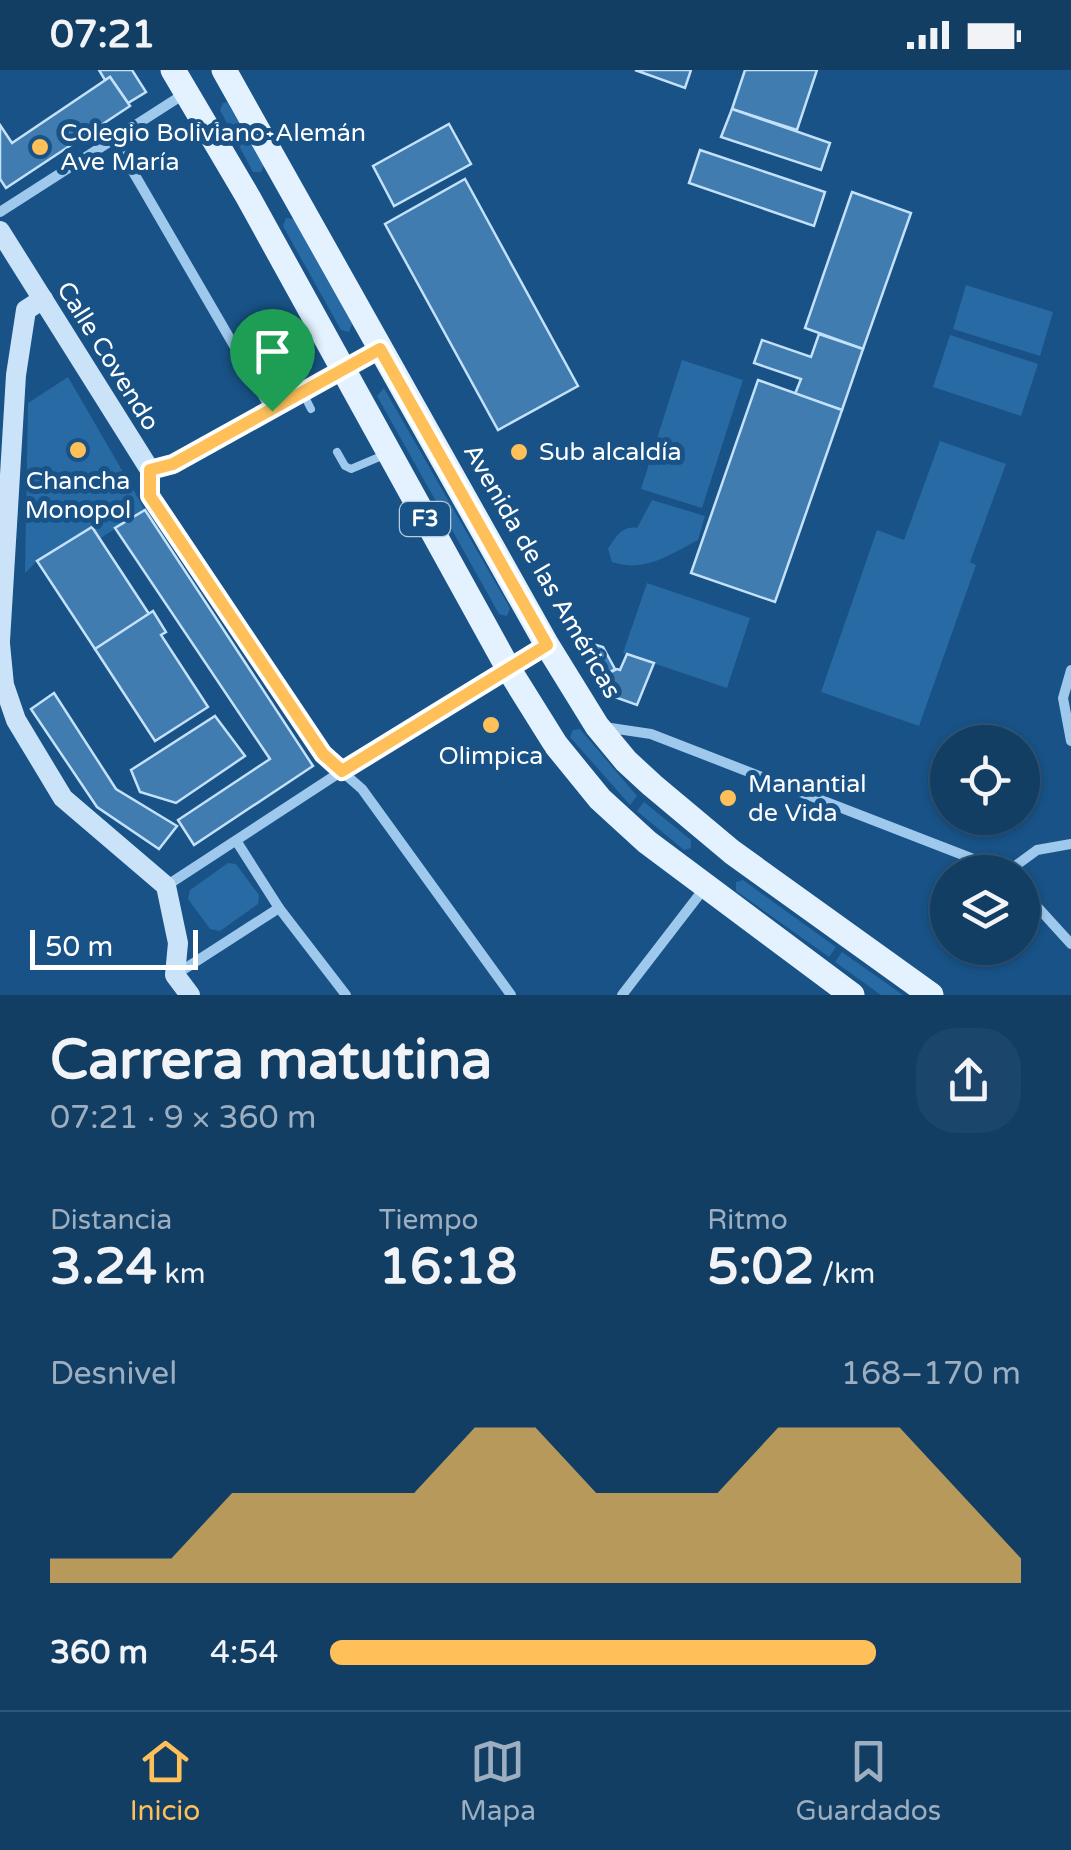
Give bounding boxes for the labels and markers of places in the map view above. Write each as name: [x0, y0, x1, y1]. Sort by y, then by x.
place label: Colegio Boliviano-Alemán Ave María: [60, 118, 366, 177]
marker: Colegio Boliviano-Alemán Ave María: [29, 136, 51, 158]
pin: [230, 309, 315, 412]
place label: Sub alcaldía: [539, 437, 682, 467]
marker: Chancha Monopol: [67, 439, 89, 461]
marker: Sub alcaldía: [508, 441, 530, 463]
place label: Chancha Monopol: [25, 466, 131, 525]
marker: Olimpica: [480, 714, 502, 736]
place label: Olimpica: [439, 741, 543, 771]
place label: Manantial de Vida: [748, 769, 866, 828]
marker: Manantial de Vida: [717, 787, 739, 809]

